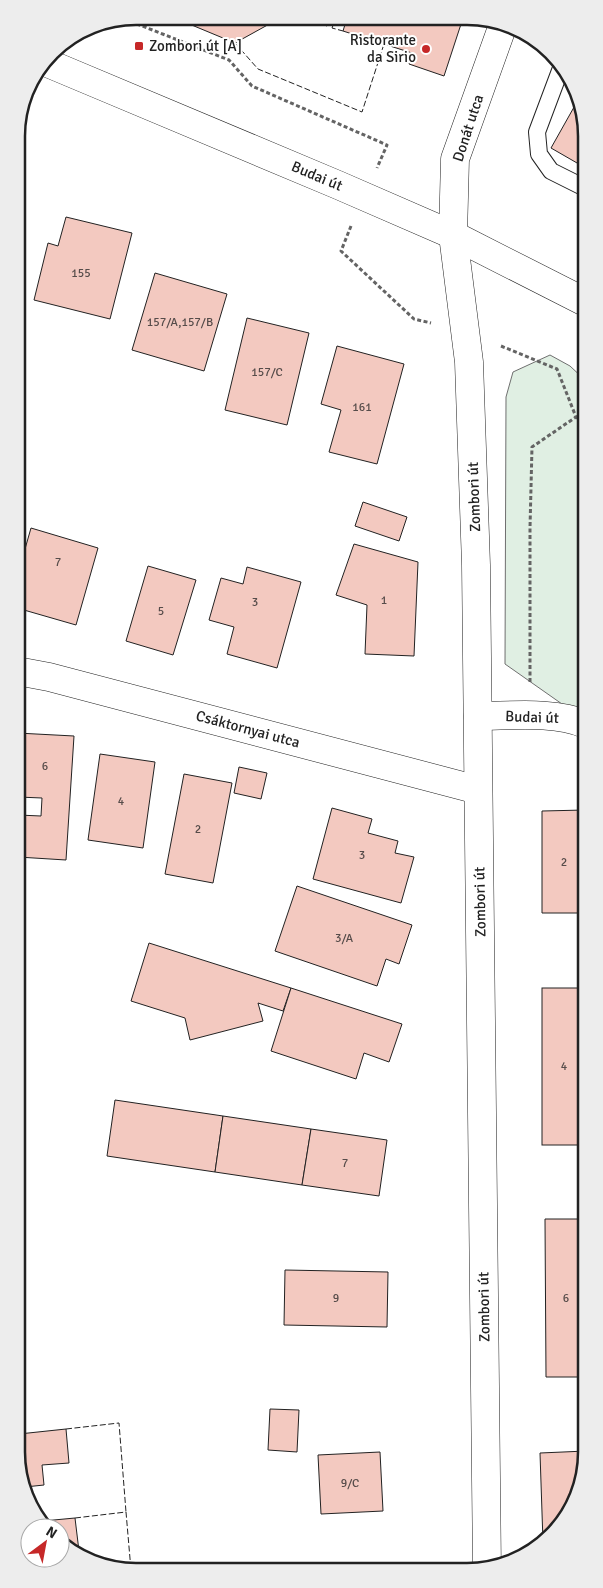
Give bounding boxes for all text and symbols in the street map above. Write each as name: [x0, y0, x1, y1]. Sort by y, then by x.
place label: Ristorante da Sirio: [350, 31, 416, 66]
place label: Zombori út [A]: [149, 37, 242, 55]
marker: Zombori út [A]: [133, 40, 145, 52]
marker: Ristorante da Sirio: [420, 43, 432, 55]
street label: Donát utca: [449, 92, 487, 164]
street label: Budai út: [289, 157, 345, 195]
house number: 155: [71, 266, 91, 281]
house number: 157/A,157/B: [147, 315, 213, 330]
house number: 157/C: [251, 365, 283, 380]
house number: 161: [352, 400, 372, 415]
street label: Zombori út: [464, 462, 484, 532]
house number: 7: [55, 555, 61, 570]
house number: 1: [381, 593, 387, 608]
house number: 3: [252, 595, 258, 610]
house number: 5: [158, 604, 164, 619]
street label: Csáktornyai utca: [194, 706, 302, 752]
street label: Budai út: [505, 707, 559, 727]
house number: 6: [42, 759, 48, 774]
house number: 4: [118, 794, 125, 809]
house number: 2: [195, 822, 201, 837]
house number: 3: [359, 848, 365, 863]
house number: 2: [561, 855, 567, 870]
street label: Zombori út: [470, 867, 490, 937]
house number: 3/A: [335, 931, 354, 946]
house number: 4: [561, 1059, 568, 1074]
house number: 7: [342, 1156, 348, 1171]
street label: Zombori út: [474, 1272, 494, 1342]
house number: 9: [333, 1291, 339, 1306]
house number: 6: [563, 1291, 569, 1306]
house number: 9/C: [341, 1476, 359, 1491]
north arrow: [20, 1518, 70, 1568]
text: N: [43, 1523, 60, 1542]

